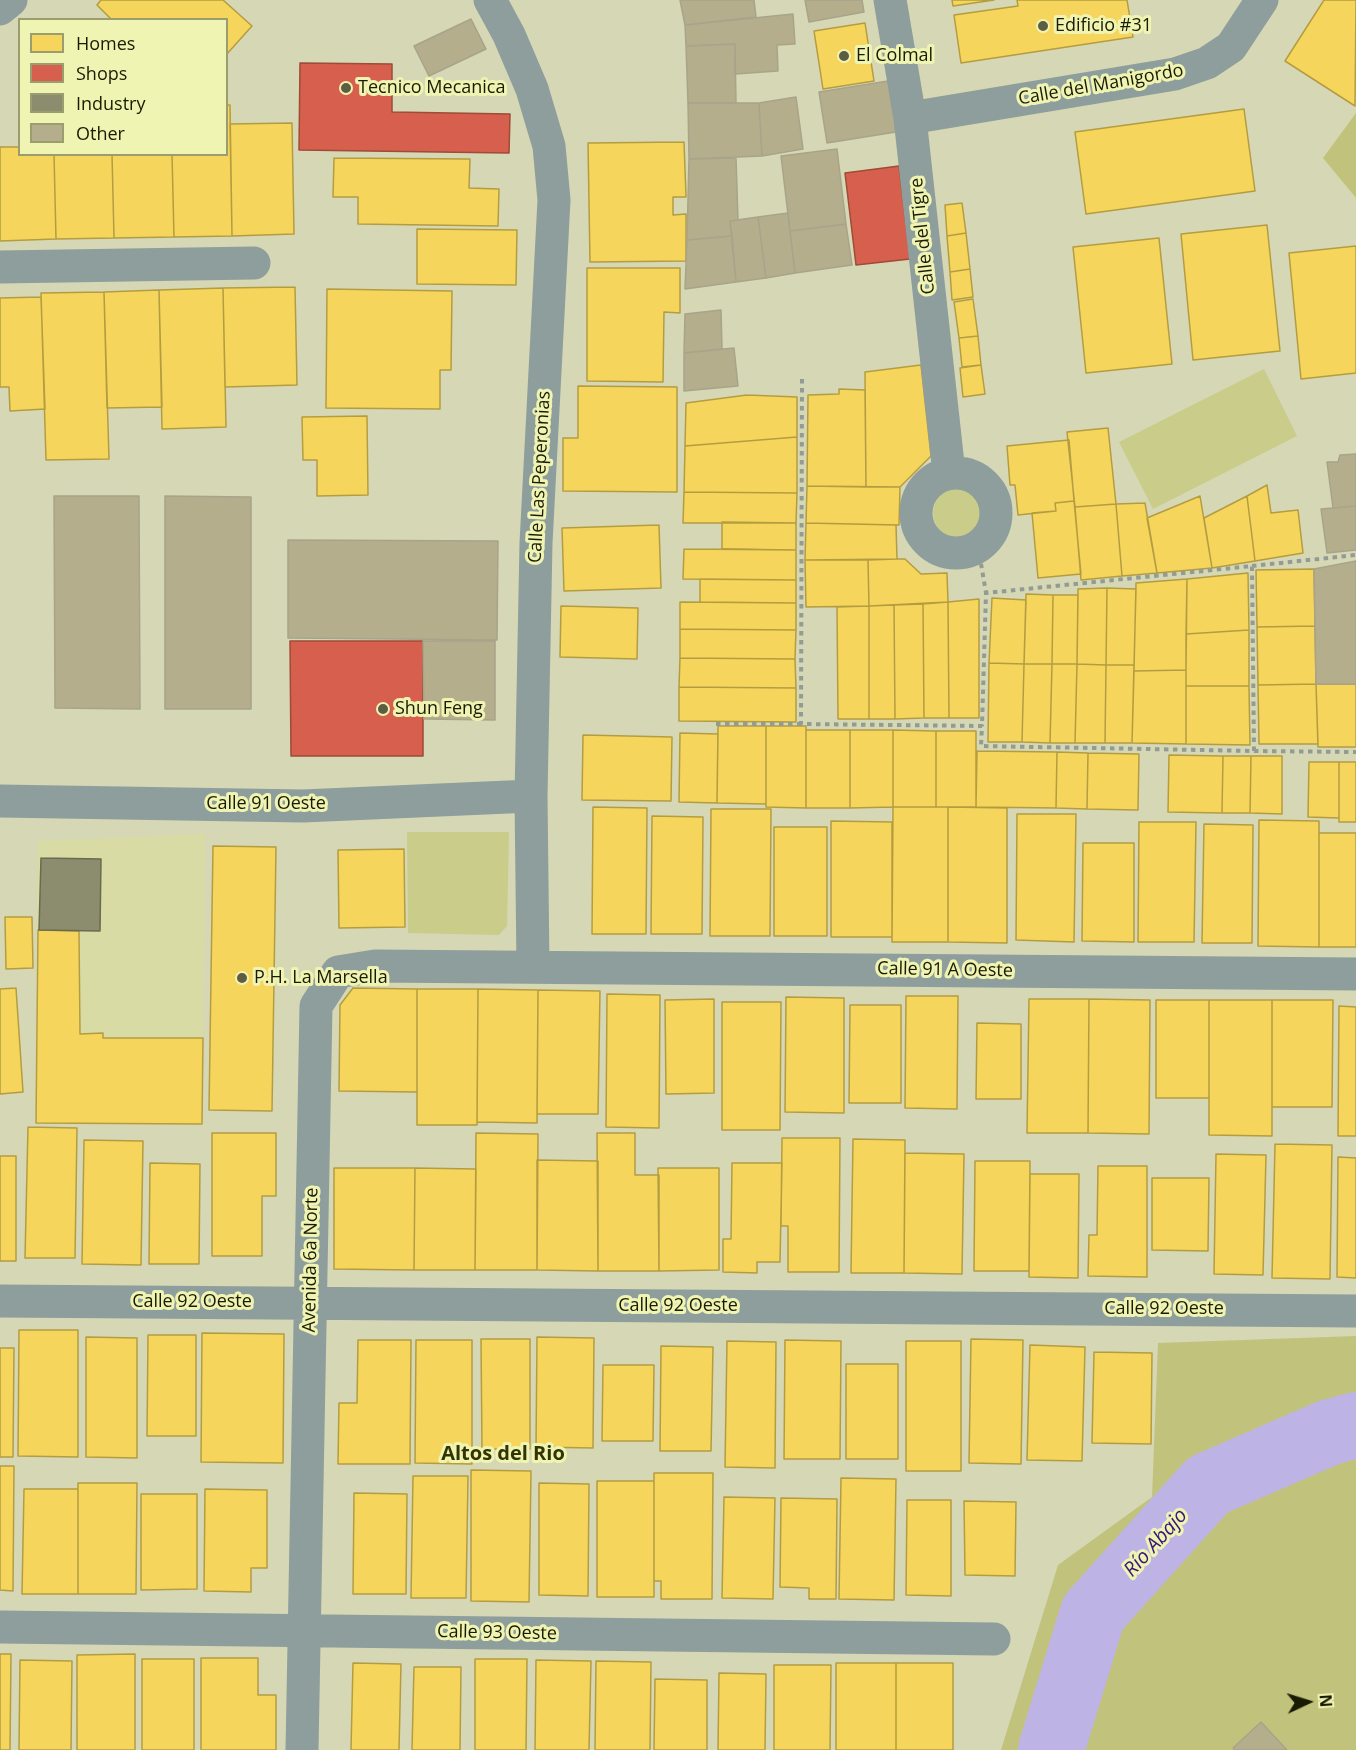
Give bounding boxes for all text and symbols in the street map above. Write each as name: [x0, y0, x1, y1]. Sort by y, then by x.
place label: Edificio #31: [1055, 15, 1152, 37]
legend: [18, 18, 228, 156]
marker: Edificio #31: [1036, 19, 1050, 33]
text: Homes: [76, 31, 135, 55]
place label: El Colmal: [856, 45, 933, 67]
marker: El Colmal: [837, 49, 851, 63]
street label: Calle del Manigordo: [1017, 60, 1185, 110]
text: Shops: [76, 61, 127, 85]
place label: Tecnico Mecanica: [358, 77, 505, 99]
marker: Tecnico Mecanica: [339, 81, 353, 95]
text: Industry: [76, 91, 146, 115]
text: Other: [76, 121, 125, 145]
street label: Calle del Tigre: [906, 177, 940, 295]
street label: Calle Las Peperonias: [525, 390, 555, 564]
place label: Shun Feng: [395, 698, 483, 720]
marker: Shun Feng: [376, 702, 390, 716]
street label: Calle 91 Oeste: [206, 793, 326, 815]
street label: Calle 91 A Oeste: [877, 958, 1013, 982]
place label: P.H. La Marsella: [254, 967, 388, 989]
marker: P.H. La Marsella: [235, 971, 249, 985]
street label: Avenida 6a Norte: [299, 1187, 323, 1333]
street label: Calle 92 Oeste: [132, 1291, 252, 1313]
street label: Calle 92 Oeste: [618, 1295, 738, 1317]
street label: Calle 92 Oeste: [1104, 1298, 1224, 1320]
district label: Altos del Rio: [441, 1442, 565, 1466]
water label: Río Abajo: [1119, 1504, 1193, 1582]
street label: Calle 93 Oeste: [437, 1621, 557, 1645]
north arrow: [1278, 1672, 1338, 1732]
text: N: [1315, 1693, 1337, 1708]

